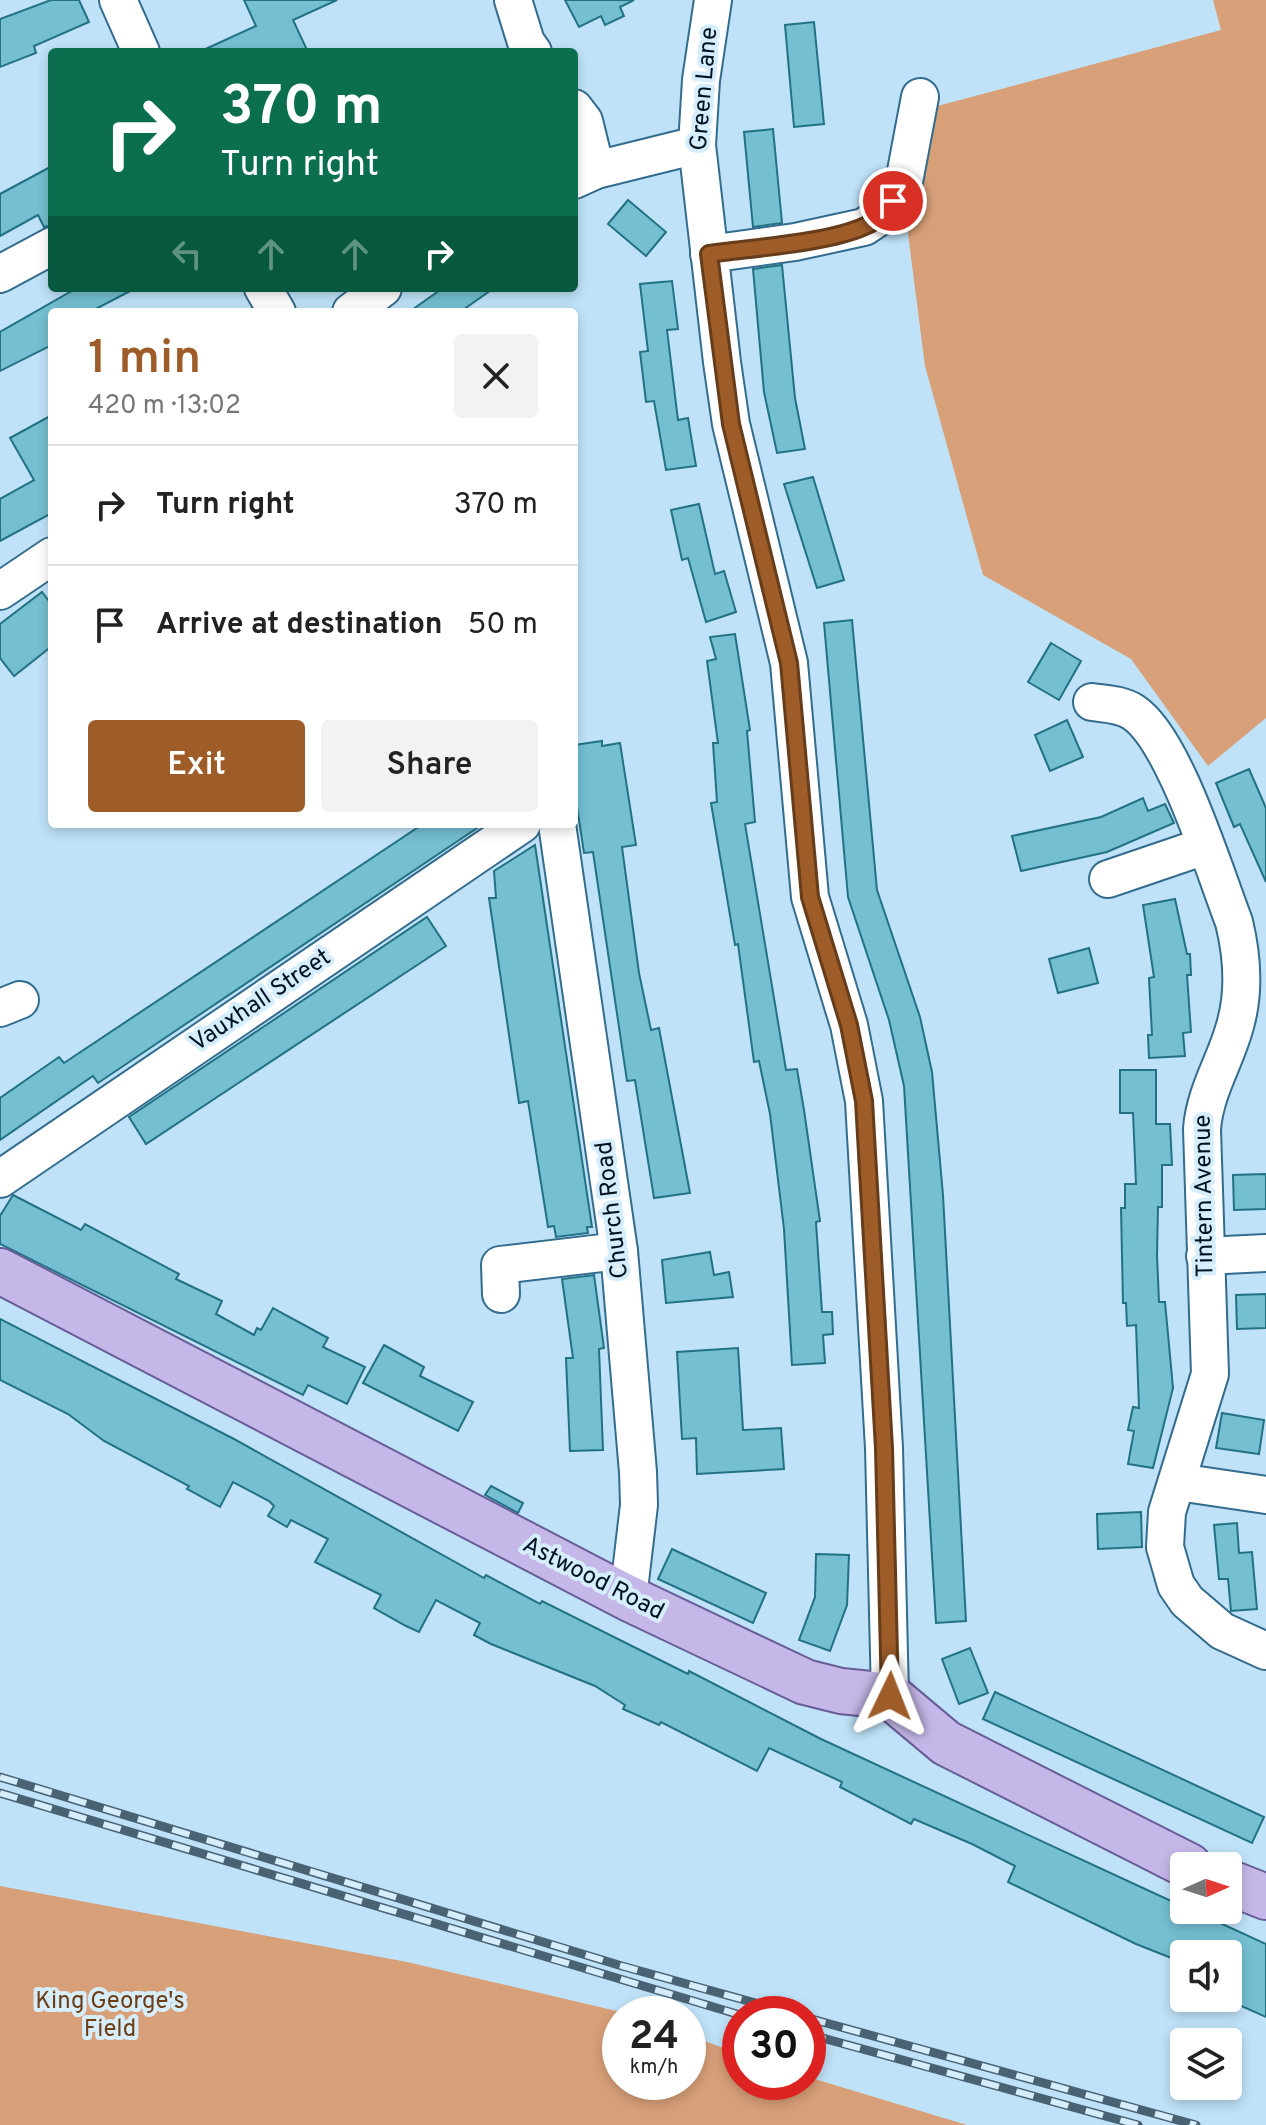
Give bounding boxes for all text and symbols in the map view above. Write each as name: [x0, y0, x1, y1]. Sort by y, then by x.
street label: Green Lane: [685, 26, 725, 152]
text: 370 m: [220, 74, 383, 144]
icon: right: [88, 80, 192, 184]
text: Turn right: [220, 143, 379, 189]
pin: [859, 167, 927, 235]
icon: arrive: [871, 179, 915, 223]
icon: left: [165, 232, 209, 276]
icon: ahead: [249, 232, 293, 276]
icon: ahead: [333, 232, 377, 276]
icon: right: [417, 232, 461, 276]
text: 1 min: [88, 330, 201, 390]
button: close: [454, 334, 538, 418]
text: 420 m · 13:02: [88, 390, 241, 423]
icon: right: [88, 483, 132, 527]
text: Turn right: [156, 487, 294, 524]
text: 370 m: [454, 487, 538, 524]
icon: arrive: [88, 603, 132, 647]
text: Arrive at destination: [156, 607, 442, 644]
text: 50 m: [468, 607, 538, 644]
button: Exit: [88, 720, 305, 812]
button: Share: [321, 720, 538, 812]
street label: Vauxhall Street: [185, 943, 337, 1059]
street label: Tintern Avenue: [1189, 1114, 1221, 1278]
street label: Church Road: [590, 1140, 636, 1280]
street label: Astwood Road: [517, 1530, 669, 1628]
position arrow: [848, 1654, 932, 1738]
north arrow: [1170, 1852, 1242, 1924]
map controls: [1170, 1852, 1242, 2100]
button: sound: [1170, 1940, 1242, 2012]
park label: King George's Field: [35, 1987, 185, 2045]
speed limit sign: 30: [722, 1996, 826, 2100]
text: 24: [629, 2013, 679, 2063]
button: layers: [1170, 2028, 1242, 2100]
text: km/h: [630, 2055, 678, 2081]

